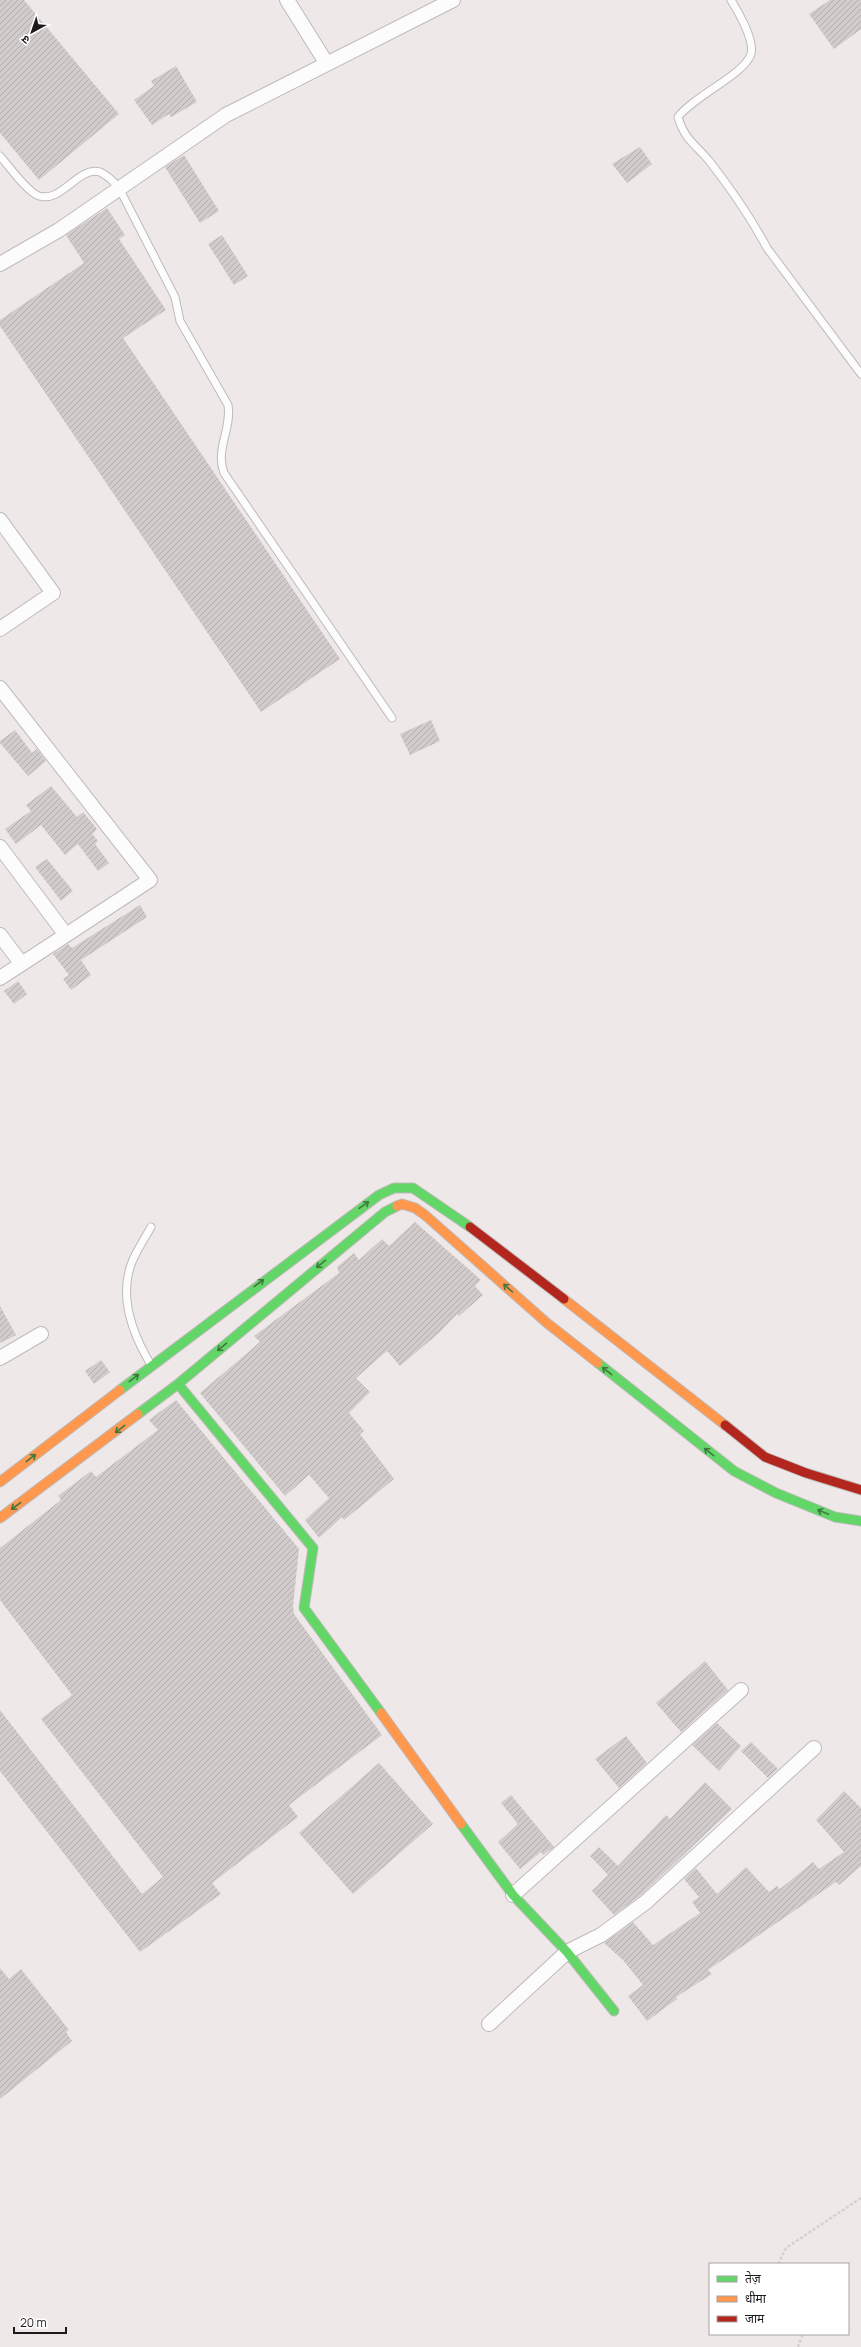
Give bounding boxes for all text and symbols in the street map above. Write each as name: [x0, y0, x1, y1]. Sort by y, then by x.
north arrow: [12, 12, 52, 52]
text: उ: [18, 32, 33, 48]
one-way arrow: [358, 1201, 369, 1209]
one-way arrow: [316, 1259, 327, 1268]
one-way arrow: [254, 1278, 265, 1287]
one-way arrow: [502, 1283, 513, 1292]
one-way arrow: [216, 1343, 227, 1352]
one-way arrow: [602, 1366, 613, 1375]
one-way arrow: [128, 1374, 139, 1383]
one-way arrow: [115, 1425, 126, 1433]
one-way arrow: [704, 1447, 715, 1456]
one-way arrow: [25, 1454, 36, 1462]
one-way arrow: [10, 1502, 21, 1510]
one-way arrow: [818, 1508, 830, 1516]
legend: [709, 2263, 849, 2335]
text: तेज़: [745, 2270, 762, 2287]
text: धीमा: [745, 2290, 767, 2307]
scale bar: [14, 2309, 66, 2335]
text: जाम: [745, 2310, 765, 2327]
text: 20 m: [20, 2314, 47, 2331]

